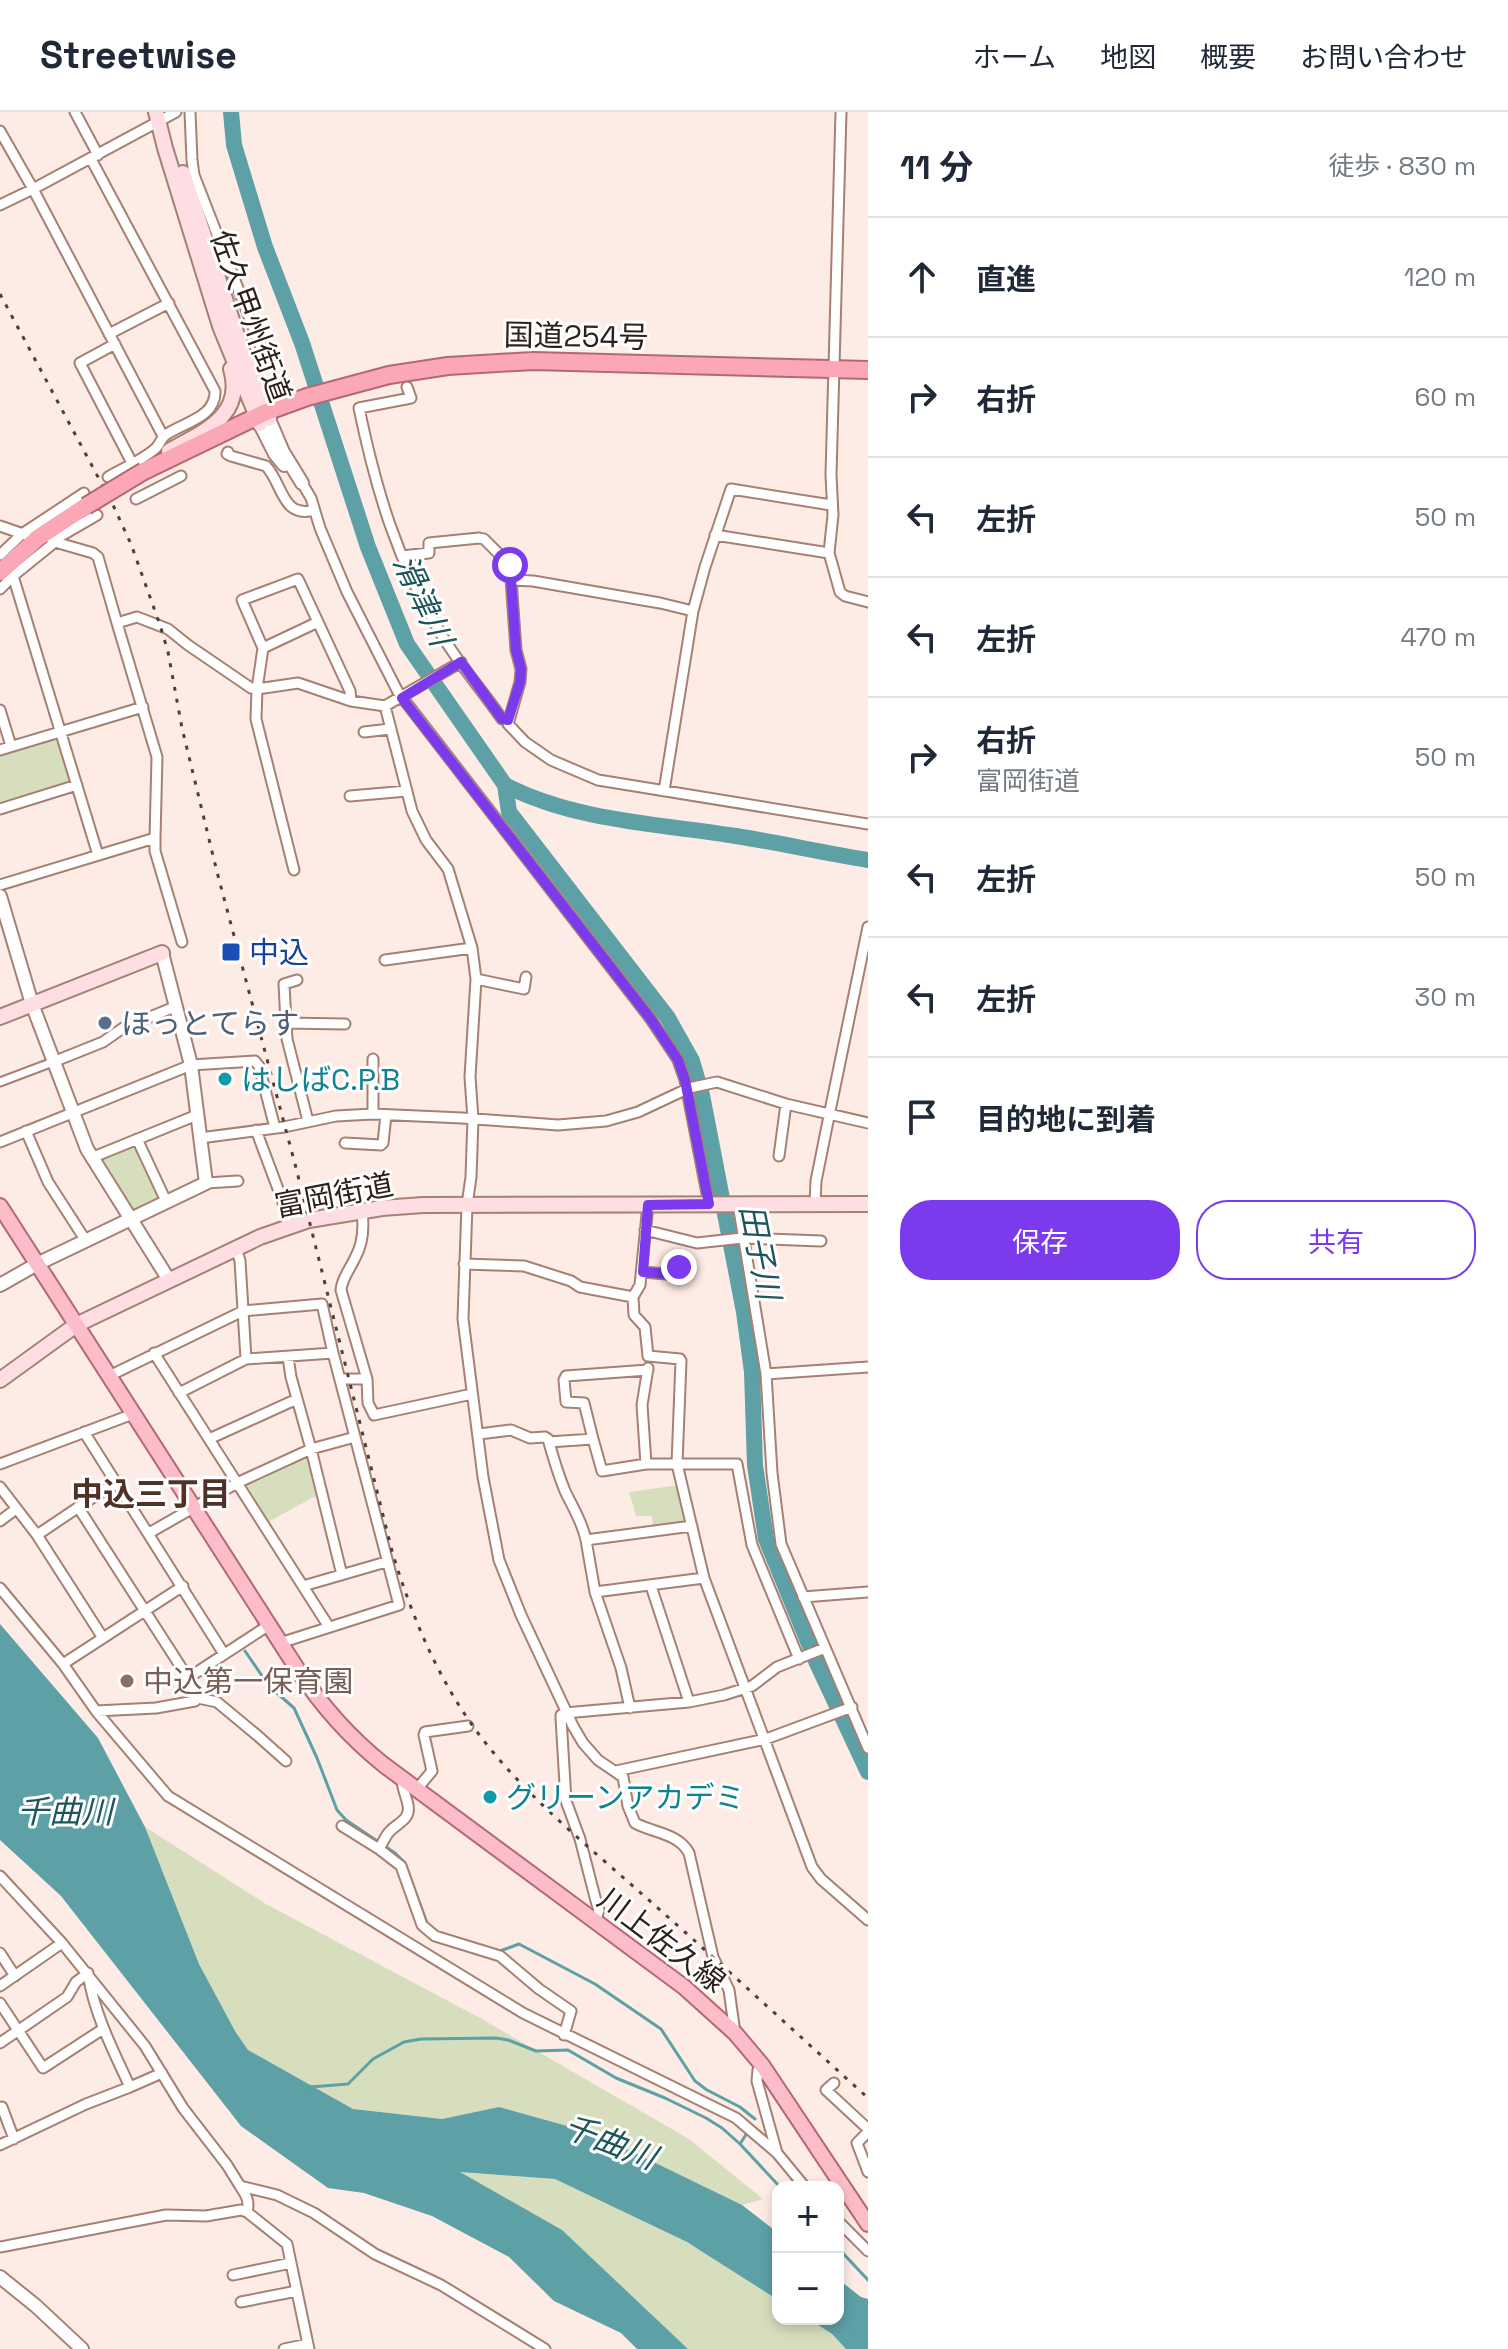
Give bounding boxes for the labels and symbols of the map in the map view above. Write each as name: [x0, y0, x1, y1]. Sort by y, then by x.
street label: 佐久甲州街道: [202, 225, 300, 407]
street label: 国道254号: [503, 315, 649, 357]
route start: [492, 547, 528, 583]
water label: 滑津川: [385, 548, 463, 655]
place label: 中込: [249, 933, 309, 972]
marker: 中込: [220, 941, 242, 963]
place label: ほっとてらす: [121, 1004, 300, 1043]
marker: ほっとてらす: [96, 1014, 114, 1032]
place label: はしばC.P.B: [241, 1060, 400, 1099]
marker: はしばC.P.B: [216, 1070, 234, 1088]
street label: 富岡街道: [271, 1164, 397, 1226]
water label: 田子川: [731, 1201, 789, 1306]
route end: [661, 1249, 697, 1285]
district label: 中込三丁目: [71, 1474, 231, 1514]
place label: 中込第一保育園: [143, 1662, 353, 1701]
marker: 中込第一保育園: [118, 1672, 136, 1690]
place label: グリーンアカデミ: [506, 1778, 745, 1817]
marker: グリーンアカデミ: [481, 1788, 499, 1806]
water label: 千曲川: [17, 1792, 116, 1832]
street label: 川上佐久線: [590, 1879, 734, 2001]
water label: 千曲川: [558, 2106, 665, 2179]

